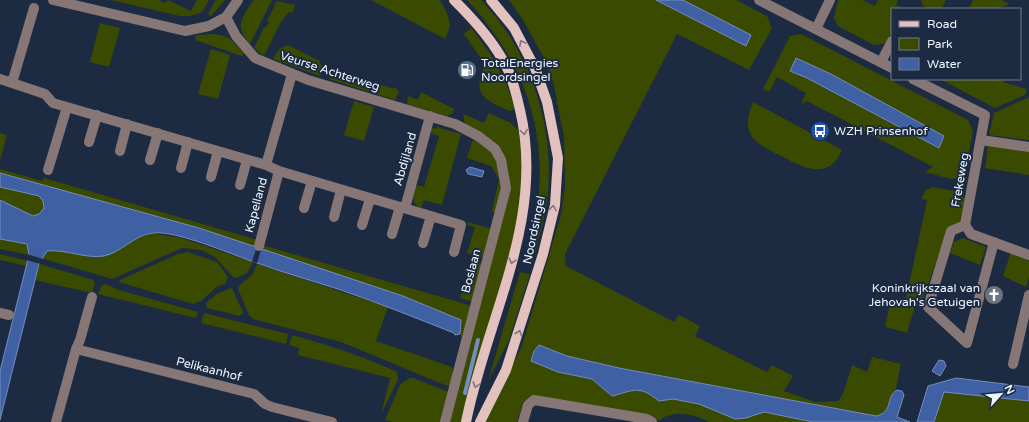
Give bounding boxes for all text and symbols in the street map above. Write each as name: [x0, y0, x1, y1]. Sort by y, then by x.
legend: [891, 8, 1021, 80]
text: Road: [927, 17, 957, 31]
text: Park: [927, 37, 953, 51]
one-way arrow: [519, 40, 526, 47]
street label: Veurse Achterweg: [278, 48, 382, 94]
place label: TotalEnergies Noordsingel: [481, 56, 558, 84]
text: Water: [927, 57, 962, 71]
fuel station icon: TotalEnergies Noordsingel: [456, 59, 478, 81]
bus stop icon: WZH Prinsenhof: [809, 120, 831, 142]
place label: WZH Prinsenhof: [834, 124, 928, 138]
one-way arrow: [520, 129, 529, 136]
street label: Abdijland: [391, 131, 419, 187]
street label: Frekeweg: [948, 152, 972, 208]
street label: Kapelland: [242, 176, 270, 234]
street label: Noordsingel: [520, 195, 548, 265]
one-way arrow: [549, 205, 557, 211]
street label: Boslaan: [458, 247, 484, 295]
one-way arrow: [508, 257, 517, 264]
place label: Koninkrijkszaal van Jehovah's Getuigen: [869, 281, 980, 309]
church icon: Koninkrijkszaal van Jehovah's Getuigen: [983, 284, 1005, 306]
one-way arrow: [514, 330, 523, 337]
street label: Pelikaanhof: [175, 354, 244, 384]
north arrow: [981, 374, 1021, 414]
one-way arrow: [472, 382, 481, 389]
text: N: [1002, 383, 1017, 397]

